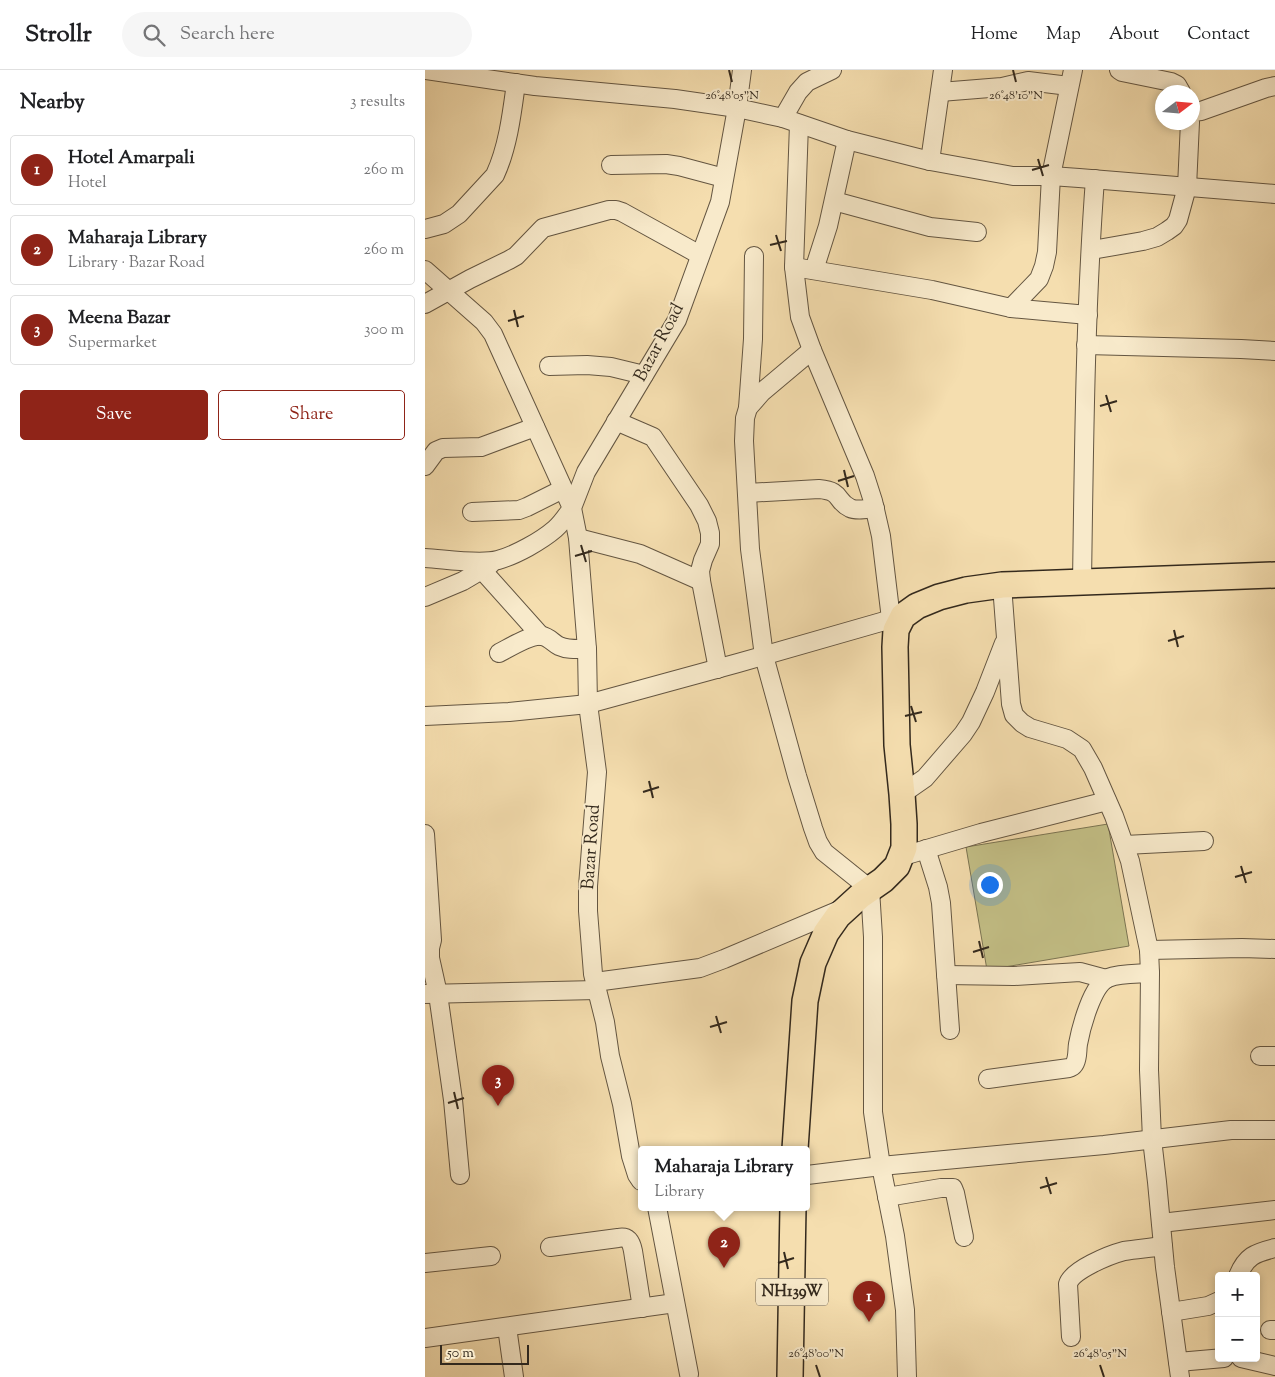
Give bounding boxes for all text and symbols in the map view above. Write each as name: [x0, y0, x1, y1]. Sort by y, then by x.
search box: [122, 12, 472, 57]
text: Strollr: [25, 18, 92, 52]
icon: search: [140, 21, 168, 49]
text: Search here: [180, 21, 275, 48]
text: Home: [971, 22, 1018, 48]
text: Map: [1046, 22, 1081, 48]
text: About: [1109, 22, 1159, 48]
text: Contact: [1187, 22, 1250, 48]
north arrow: [1155, 85, 1200, 130]
text: 26°48'05"N: [705, 87, 759, 105]
text: 26°48'10"N: [989, 87, 1043, 105]
text: Nearby: [20, 88, 85, 118]
text: 3 results: [350, 91, 405, 114]
text: Hotel Amarpali: [68, 145, 195, 172]
text: 1: [34, 159, 40, 182]
text: 260 m: [363, 159, 404, 182]
text: Hotel: [68, 172, 107, 195]
text: Maharaja Library: [68, 225, 207, 252]
text: 2: [33, 239, 41, 262]
text: 260 m: [363, 239, 404, 262]
text: Library · Bazar Road: [68, 252, 205, 275]
street label: Bazar Road: [628, 299, 692, 387]
text: Meena Bazar: [68, 305, 170, 332]
text: 3: [34, 319, 40, 342]
text: 300 m: [364, 319, 404, 342]
text: Supermarket: [68, 332, 157, 355]
button: Save: [20, 390, 208, 440]
button: Share: [218, 390, 405, 440]
street label: Bazar Road: [576, 803, 608, 891]
your location: [977, 872, 1003, 898]
pin: 3: [482, 1065, 514, 1106]
popup: [638, 1146, 810, 1211]
text: Maharaja Library: [655, 1154, 793, 1181]
text: Library: [655, 1181, 704, 1204]
pin: 2: [708, 1227, 740, 1268]
map controls: [1215, 1272, 1260, 1362]
button: +: [1215, 1272, 1260, 1317]
road number: NH139W: [756, 1278, 828, 1306]
pin: 1: [853, 1281, 885, 1322]
button: −: [1215, 1317, 1260, 1362]
scale bar: [440, 1342, 529, 1365]
text: 50 m: [447, 1344, 474, 1364]
text: 26°48'00"N: [788, 1345, 844, 1363]
text: 26°48'05"N: [1073, 1345, 1127, 1363]

